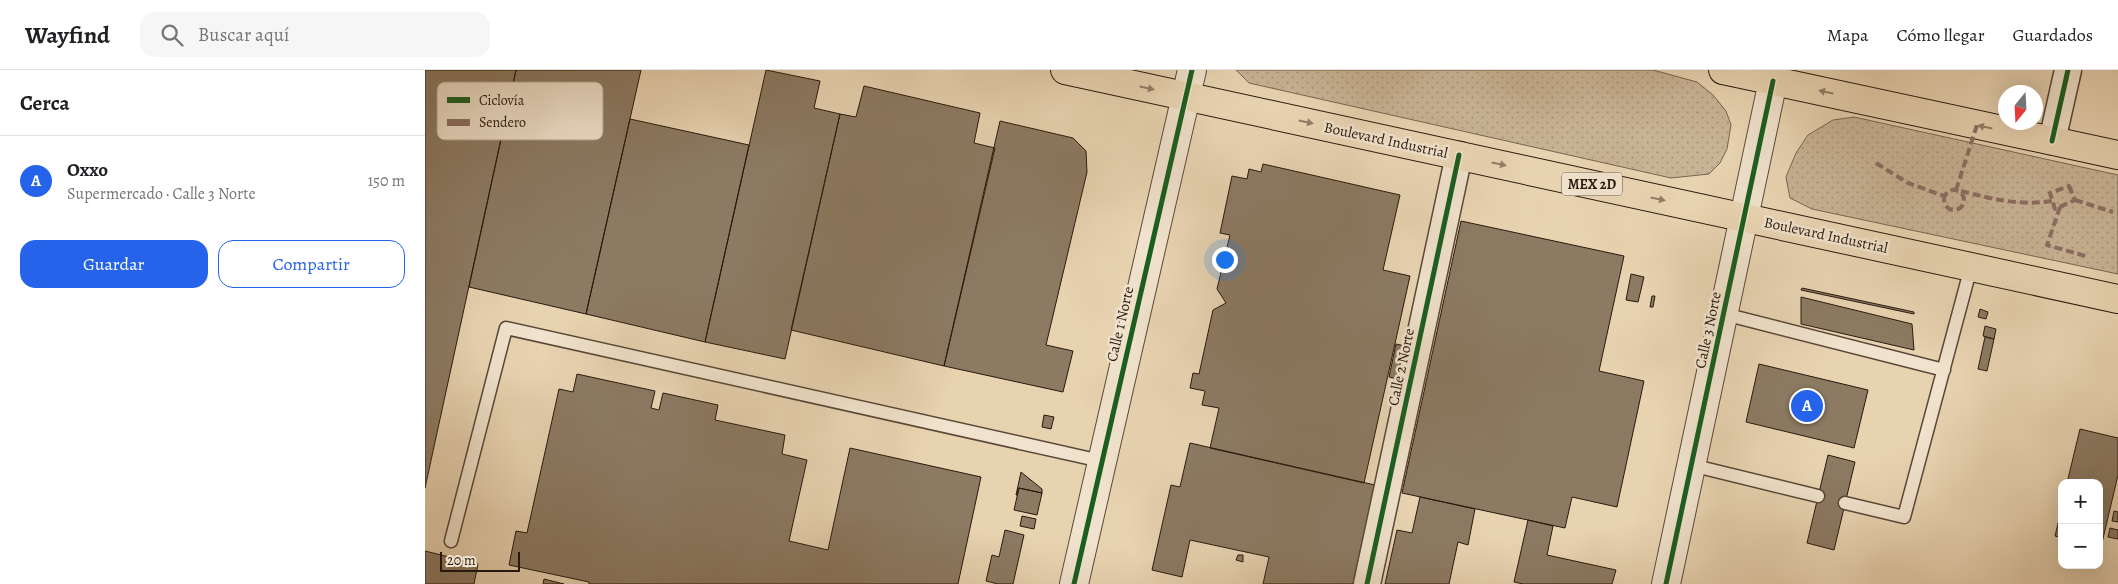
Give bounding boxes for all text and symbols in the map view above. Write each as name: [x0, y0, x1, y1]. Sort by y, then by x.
search box: [140, 12, 490, 57]
text: Wayfind: [25, 19, 110, 51]
icon: search: [158, 21, 186, 49]
text: Buscar aquí: [198, 22, 289, 48]
text: Mapa: [1827, 23, 1868, 47]
text: Cómo llegar: [1896, 23, 1985, 47]
text: Guardados: [2013, 23, 2093, 47]
legend: [437, 82, 603, 140]
one-way arrow: [1140, 84, 1155, 92]
north arrow: [1998, 85, 2043, 130]
one-way arrow: [1818, 88, 1834, 96]
text: Cerca: [20, 89, 70, 117]
text: Ciclovía: [479, 91, 525, 110]
text: Sendero: [479, 113, 526, 132]
street label: Boulevard Industrial: [1322, 117, 1450, 163]
one-way arrow: [1298, 118, 1314, 126]
one-way arrow: [1976, 122, 1992, 130]
text: Oxxo: [67, 157, 108, 183]
one-way arrow: [1491, 160, 1507, 168]
text: A: [31, 170, 41, 192]
text: 150 m: [368, 170, 405, 192]
road number: MEX 2D: [1562, 172, 1622, 196]
text: Supermercado · Calle 3 Norte: [67, 183, 256, 205]
one-way arrow: [1650, 195, 1665, 203]
street label: Boulevard Industrial: [1762, 212, 1890, 258]
button: Guardar: [20, 240, 208, 288]
button: Compartir: [218, 240, 405, 288]
your location: [1212, 247, 1238, 273]
street label: Calle 1 Norte: [1102, 284, 1138, 364]
street label: Calle 3 Norte: [1690, 290, 1726, 370]
street label: Calle 2 Norte: [1383, 326, 1419, 408]
pin: A: [1791, 387, 1823, 425]
map controls: [2058, 479, 2103, 569]
button: +: [2058, 479, 2103, 524]
button: −: [2058, 524, 2103, 569]
scale bar: [440, 549, 520, 572]
text: 20 m: [447, 551, 476, 570]

